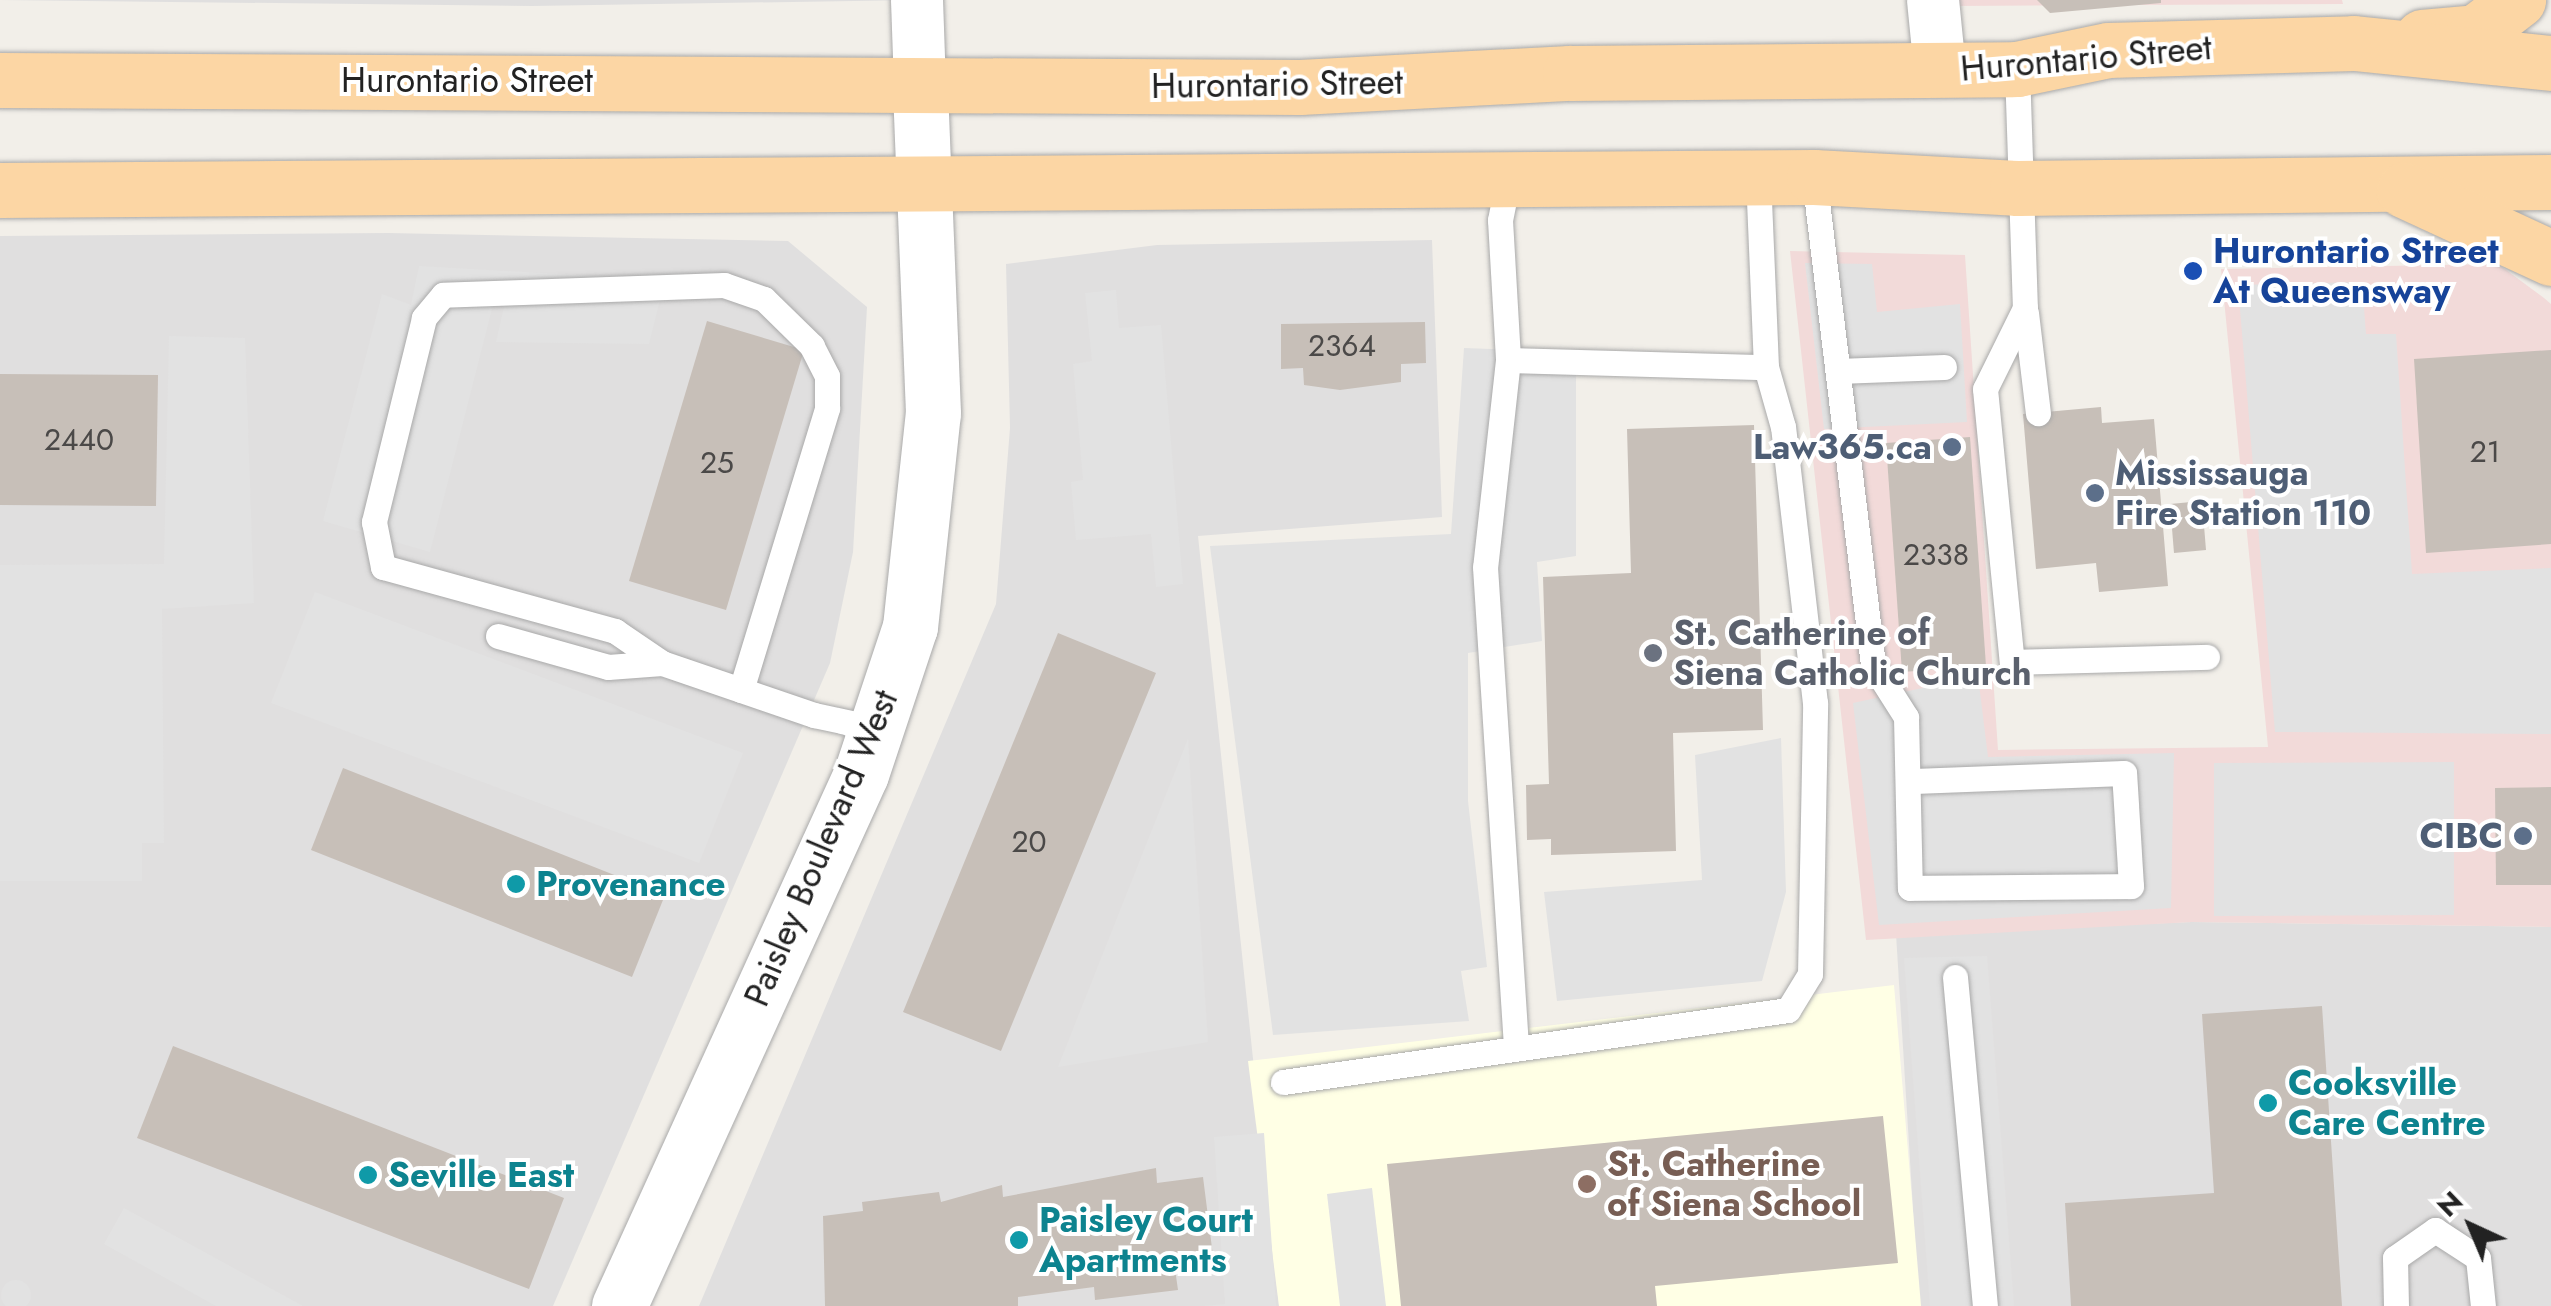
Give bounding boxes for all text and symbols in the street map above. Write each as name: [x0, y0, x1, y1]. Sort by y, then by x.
street label: Hurontario Street: [1959, 26, 2213, 90]
street label: Hurontario Street: [341, 59, 593, 101]
street label: Hurontario Street: [1151, 61, 1403, 107]
place label: Hurontario Street At Queensway: [2213, 230, 2499, 312]
marker: Hurontario Street At Queensway: [2182, 260, 2204, 282]
house number: 2364: [1308, 328, 1376, 364]
house number: 2440: [44, 422, 114, 458]
place label: Law365.ca: [1753, 426, 1932, 468]
house number: 21: [2470, 434, 2500, 470]
marker: Law365.ca: [1941, 436, 1963, 458]
house number: 25: [700, 445, 734, 481]
place label: Mississauga Fire Station 110: [2115, 452, 2371, 534]
marker: Mississauga Fire Station 110: [2084, 482, 2106, 504]
house number: 2338: [1903, 537, 1969, 573]
place label: St. Catherine of Siena Catholic Church: [1673, 612, 2032, 694]
marker: St. Catherine of Siena Catholic Church: [1642, 642, 1664, 664]
street label: Paisley Boulevard West: [735, 684, 907, 1012]
place label: CIBC: [2419, 815, 2503, 857]
house number: 20: [1011, 824, 1047, 860]
marker: CIBC: [2512, 825, 2534, 847]
place label: Provenance: [536, 863, 726, 905]
marker: Provenance: [505, 873, 527, 895]
place label: Cooksville Care Centre: [2288, 1062, 2486, 1144]
marker: Cooksville Care Centre: [2257, 1092, 2279, 1114]
place label: St. Catherine of Siena School: [1607, 1143, 1861, 1225]
place label: Seville East: [388, 1154, 574, 1196]
marker: Seville East: [357, 1164, 379, 1186]
marker: St. Catherine of Siena School: [1576, 1173, 1598, 1195]
north arrow: [2421, 1176, 2521, 1276]
text: N: [2428, 1182, 2472, 1227]
place label: Paisley Court Apartments: [1039, 1199, 1253, 1281]
marker: Paisley Court Apartments: [1008, 1229, 1030, 1251]

